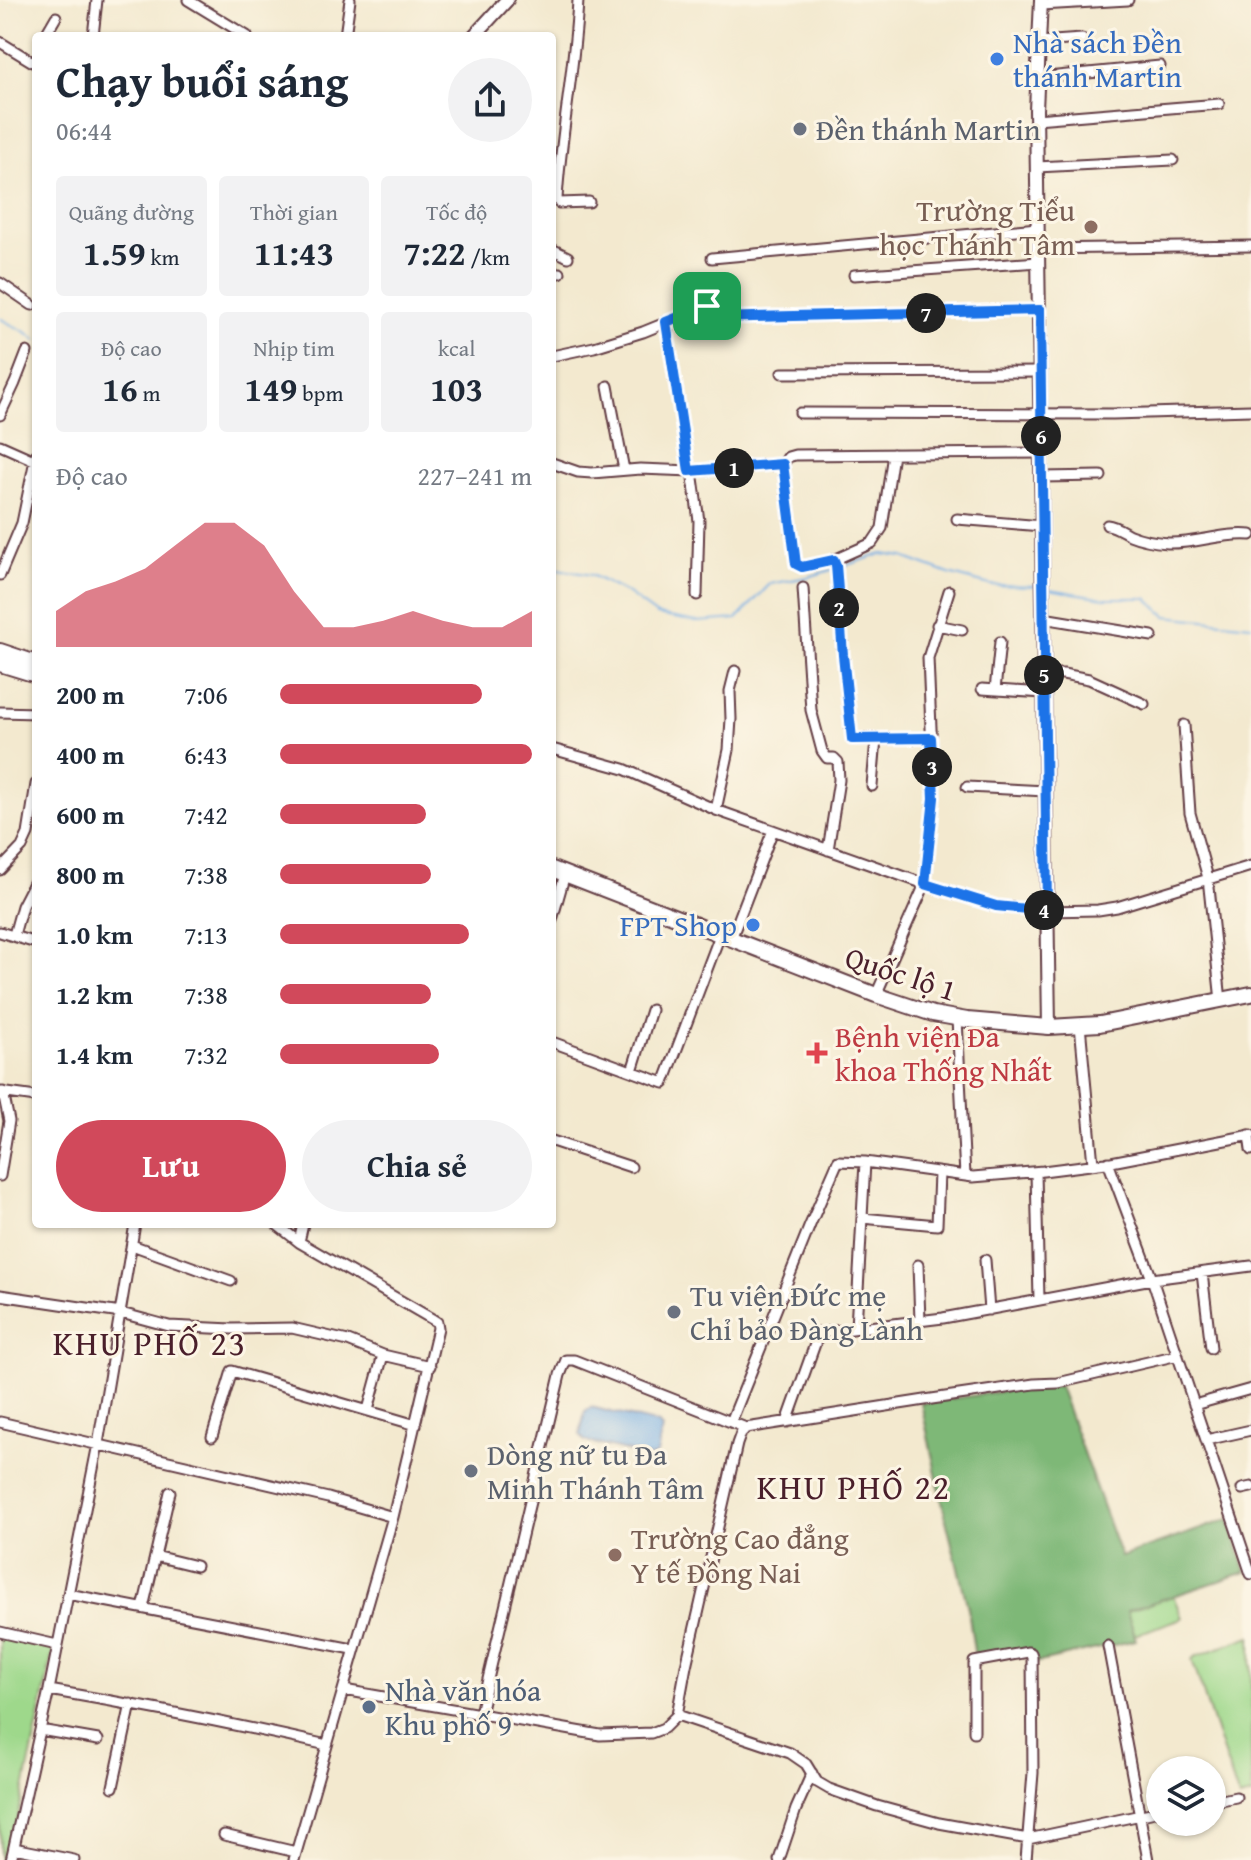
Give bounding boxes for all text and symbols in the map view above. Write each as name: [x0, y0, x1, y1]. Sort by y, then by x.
place label: Nhà sách Đền thánh Martin: [1013, 20, 1182, 98]
text: Chạy buổi sáng: [56, 49, 348, 113]
marker: Nhà sách Đền thánh Martin: [988, 50, 1006, 68]
button: share: [448, 58, 532, 142]
place label: Đền thánh Martin: [816, 107, 1041, 151]
text: 06:44: [56, 111, 112, 150]
marker: Đền thánh Martin: [791, 120, 809, 138]
place label: Trường Tiểu học Thánh Tâm: [879, 188, 1076, 266]
text: Quãng đường: [69, 196, 194, 228]
text: Thời gian: [250, 196, 338, 228]
text: Tốc độ: [426, 196, 487, 228]
marker: Trường Tiểu học Thánh Tâm: [1082, 218, 1100, 236]
text: 1.59: [83, 228, 146, 277]
text: 11:43: [254, 228, 334, 277]
text: 7:22: [403, 228, 466, 277]
text: km: [146, 241, 180, 273]
text: /km: [466, 241, 510, 273]
pin: [673, 272, 741, 340]
icon: arrive: [685, 284, 729, 328]
pin: 7: [906, 293, 946, 333]
text: 7: [920, 297, 932, 329]
text: Độ cao: [101, 332, 162, 364]
text: Nhịp tim: [253, 332, 335, 364]
text: kcal: [438, 332, 475, 364]
text: 16: [102, 364, 138, 413]
text: 149: [245, 364, 297, 413]
text: 103: [430, 364, 483, 413]
text: m: [138, 377, 160, 409]
text: bpm: [297, 377, 343, 409]
pin: 6: [1021, 416, 1061, 456]
text: 6: [1035, 420, 1047, 452]
pin: 1: [714, 448, 754, 488]
text: 1: [728, 452, 740, 484]
text: Độ cao: [56, 456, 128, 495]
text: 227–241 m: [418, 456, 532, 495]
pin: 2: [819, 588, 859, 628]
text: 2: [833, 592, 845, 624]
pin: 5: [1024, 655, 1064, 695]
text: 5: [1038, 659, 1050, 691]
text: 200 m: [56, 675, 124, 714]
text: 7:06: [184, 675, 228, 714]
text: 400 m: [56, 735, 124, 774]
text: 6:43: [184, 735, 228, 774]
pin: 3: [912, 747, 952, 787]
text: 3: [926, 751, 938, 783]
text: 600 m: [56, 795, 124, 834]
text: 7:42: [184, 795, 228, 834]
text: 800 m: [56, 855, 124, 894]
text: 7:38: [184, 855, 228, 894]
pin: 4: [1024, 890, 1064, 930]
text: 4: [1038, 894, 1050, 926]
place label: FPT Shop: [620, 903, 737, 947]
text: 1.0 km: [56, 915, 133, 954]
text: 7:13: [184, 915, 228, 954]
marker: FPT Shop: [744, 916, 762, 934]
street label: Quốc lộ 1: [840, 934, 962, 1012]
text: 1.2 km: [56, 975, 133, 1014]
text: 7:38: [184, 975, 228, 1014]
place label: Bệnh viện Đa khoa Thống Nhất: [835, 1014, 1052, 1092]
text: 1.4 km: [56, 1035, 133, 1074]
text: 7:32: [184, 1035, 228, 1074]
marker: Bệnh viện Đa khoa Thống Nhất: [806, 1042, 828, 1064]
button: Lưu: [56, 1120, 286, 1212]
button: Chia sẻ: [302, 1120, 532, 1212]
place label: Tu viện Đức mẹ Chỉ bảo Đàng Lành: [690, 1273, 923, 1351]
marker: Tu viện Đức mẹ Chỉ bảo Đàng Lành: [665, 1303, 683, 1321]
district label: KHU PHỐ 23: [53, 1318, 247, 1367]
place label: Dòng nữ tu Đa Minh Thánh Tâm: [487, 1432, 704, 1510]
marker: Dòng nữ tu Đa Minh Thánh Tâm: [462, 1462, 480, 1480]
district label: KHU PHỐ 22: [757, 1462, 951, 1511]
place label: Trường Cao đẳng Y tế Đồng Nai: [631, 1516, 849, 1594]
marker: Trường Cao đẳng Y tế Đồng Nai: [606, 1546, 624, 1564]
place label: Nhà văn hóa Khu phố 9: [385, 1668, 541, 1746]
marker: Nhà văn hóa Khu phố 9: [360, 1698, 378, 1716]
map controls: [1146, 1756, 1226, 1836]
button: layers: [1146, 1756, 1226, 1836]

